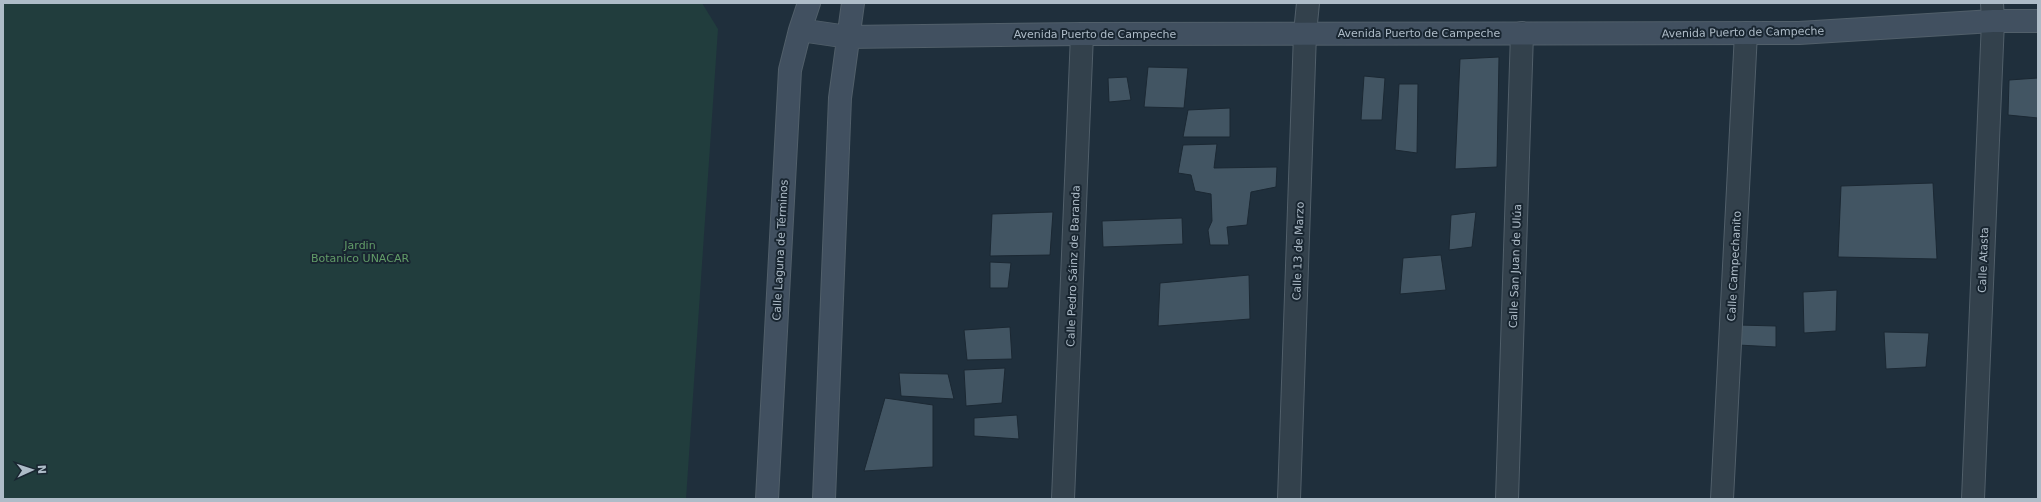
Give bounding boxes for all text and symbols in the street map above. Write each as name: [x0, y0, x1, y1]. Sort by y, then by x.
street label: Avenida Puerto de Campeche: [1662, 25, 1825, 40]
street label: Avenida Puerto de Campeche: [1338, 27, 1501, 40]
street label: Avenida Puerto de Campeche: [1014, 28, 1177, 41]
street label: Calle Laguna de Términos: [770, 179, 791, 321]
street label: Calle Pedro Sáinz de Baranda: [1064, 185, 1083, 347]
street label: Calle 13 de Marzo: [1290, 201, 1307, 301]
street label: Calle San Juan de Ulúa: [1507, 204, 1524, 328]
street label: Calle Campechanito: [1725, 210, 1744, 322]
street label: Calle Atasta: [1976, 227, 1991, 293]
park label: Jardin Botanico UNACAR: [311, 239, 409, 265]
north arrow: [12, 450, 52, 490]
text: N: [35, 465, 48, 474]

